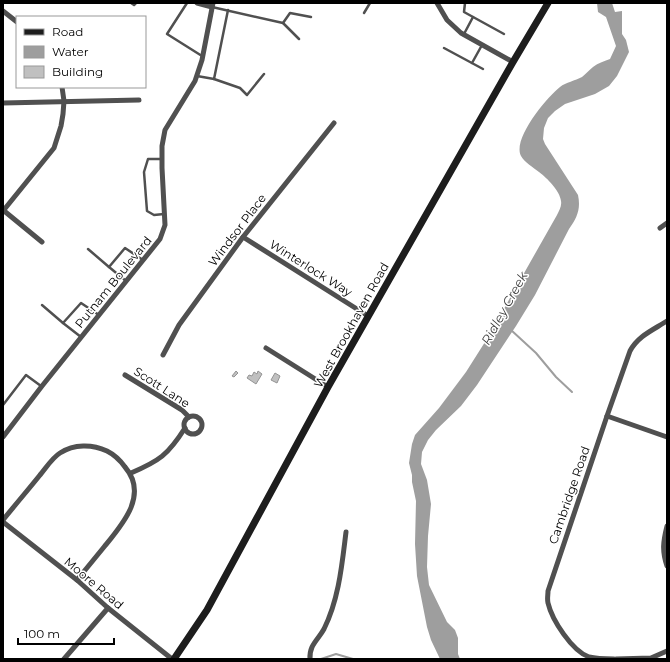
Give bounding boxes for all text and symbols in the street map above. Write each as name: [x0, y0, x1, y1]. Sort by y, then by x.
legend: [16, 16, 146, 88]
text: Road: [52, 24, 83, 39]
text: Water: [52, 44, 89, 59]
text: Building: [52, 64, 103, 79]
street label: Windsor Place: [205, 191, 269, 269]
street label: Putnam Boulevard: [71, 233, 155, 331]
street label: Winterlock Way: [267, 237, 356, 300]
street label: West Brookhaven Road: [310, 260, 392, 390]
water label: Ridley Creek: [477, 267, 531, 347]
street label: Scott Lane: [131, 363, 193, 411]
street label: Cambridge Road: [545, 444, 593, 546]
street label: Moore Road: [61, 554, 127, 612]
scale bar: [18, 620, 114, 646]
text: 100 m: [24, 626, 60, 641]

